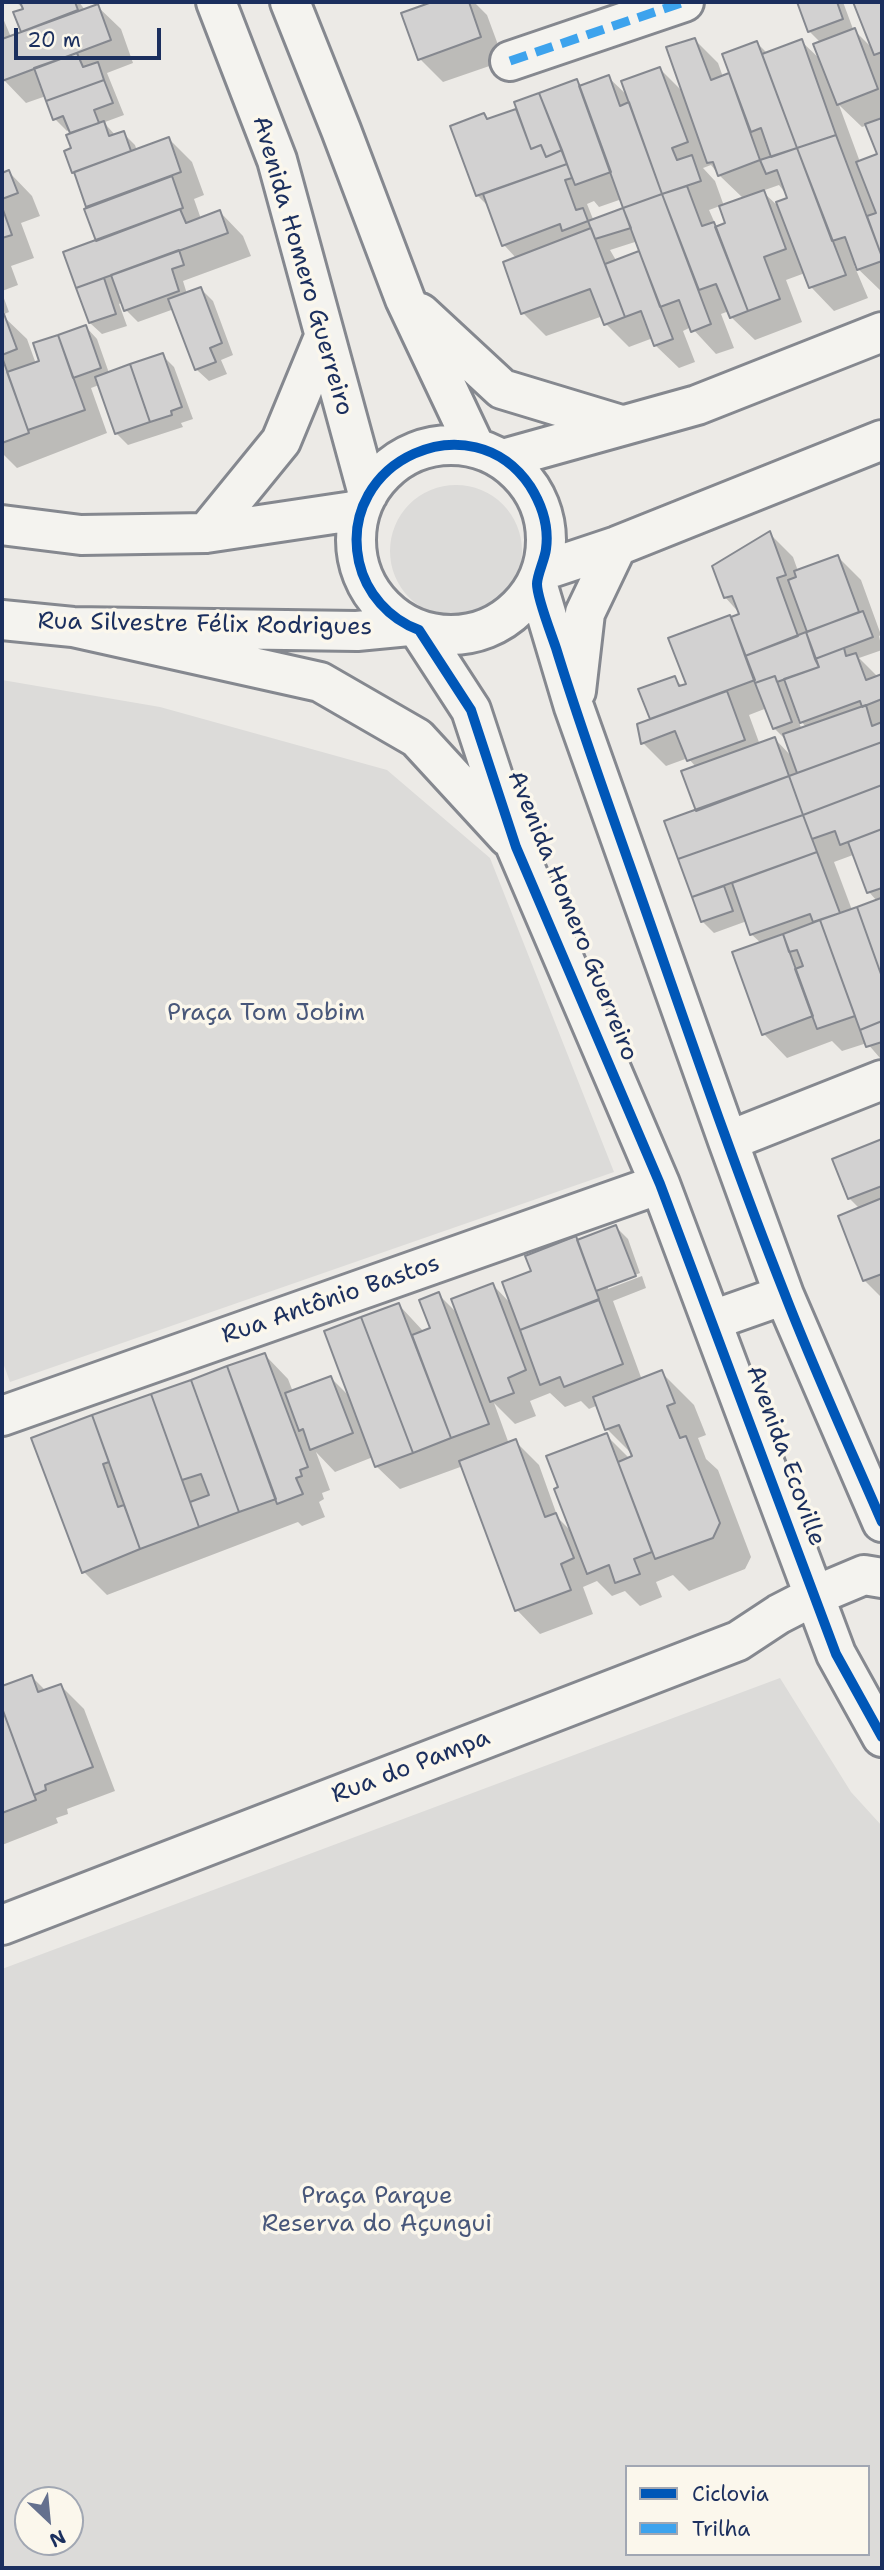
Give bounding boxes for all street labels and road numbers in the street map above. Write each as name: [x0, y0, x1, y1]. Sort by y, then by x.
street label: Avenida Homero Guerreiro: [245, 113, 359, 419]
street label: Rua Silvestre Félix Rodrigues: [37, 608, 373, 642]
street label: Avenida Homero Guerreiro: [501, 767, 643, 1065]
street label: Rua Antônio Bastos: [218, 1249, 444, 1351]
street label: Avenida Ecoville: [739, 1362, 831, 1550]
street label: Rua do Pampa: [328, 1724, 494, 1810]

